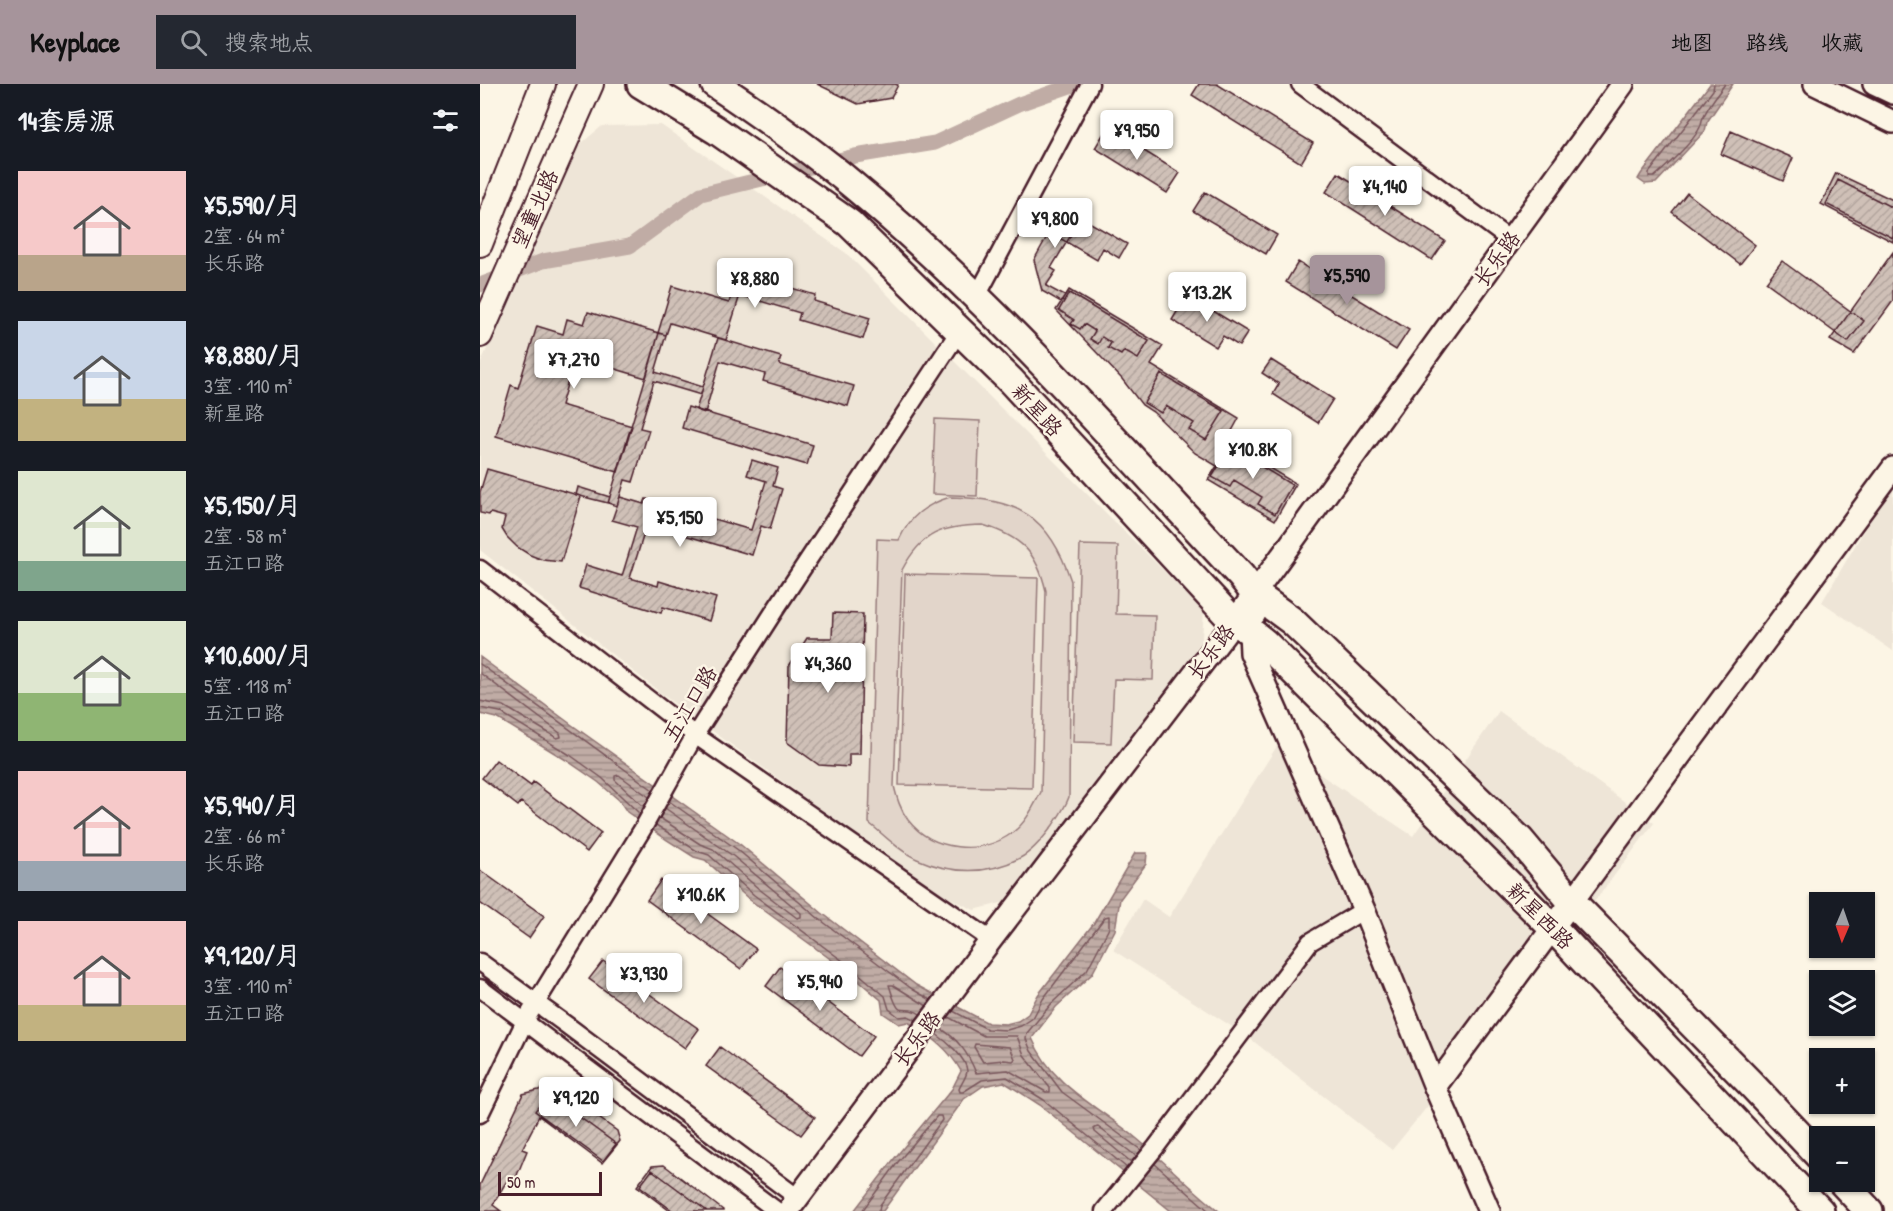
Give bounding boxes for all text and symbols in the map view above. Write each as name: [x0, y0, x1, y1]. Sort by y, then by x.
search box: [156, 15, 576, 69]
text: Keyplace: [30, 23, 120, 61]
icon: search: [177, 26, 210, 59]
text: 搜索地点: [225, 27, 313, 57]
text: 地图: [1671, 28, 1713, 57]
text: 路线: [1746, 28, 1788, 57]
text: 收藏: [1821, 28, 1863, 57]
text: 14套房源: [18, 103, 115, 138]
icon: filters: [429, 104, 462, 137]
pin: ¥9,950: [1088, 110, 1186, 161]
text: ¥9,950: [1114, 116, 1160, 143]
street label: 望童北路: [504, 165, 565, 253]
pin: ¥4,140: [1336, 166, 1434, 217]
text: ¥4,140: [1363, 172, 1407, 199]
text: ¥5,590/月: [204, 187, 302, 222]
icon: home: [66, 195, 138, 267]
pin: ¥9,800: [1006, 198, 1104, 249]
text: ¥9,800: [1031, 204, 1079, 231]
text: 2室 · 64 m²: [204, 222, 285, 249]
street label: 长乐路: [1466, 225, 1527, 293]
text: 长乐路: [204, 249, 264, 276]
pin: ¥5,590: [1298, 255, 1396, 306]
pin: ¥8,880: [706, 258, 804, 309]
text: ¥5,590: [1324, 261, 1370, 288]
text: ¥8,880: [731, 264, 779, 291]
pin: ¥13.2K: [1158, 272, 1256, 323]
text: ¥13.2K: [1182, 278, 1232, 305]
text: ¥8,880/月: [204, 337, 304, 372]
pin: ¥7,270: [525, 339, 623, 390]
icon: home: [66, 345, 138, 417]
text: ¥7,270: [548, 345, 600, 372]
text: 3室 · 110 m²: [204, 372, 292, 399]
street label: 新星路: [1005, 377, 1069, 443]
text: 新星路: [204, 399, 264, 426]
pin: ¥10.8K: [1204, 429, 1302, 480]
text: ¥10.8K: [1229, 435, 1277, 462]
text: ¥5,150/月: [204, 487, 301, 522]
icon: home: [66, 495, 138, 567]
pin: ¥5,150: [631, 497, 729, 548]
text: ¥5,150: [657, 503, 703, 530]
text: 2室 · 58 m²: [204, 522, 286, 549]
text: 五江口路: [204, 549, 284, 576]
street label: 长乐路: [1180, 618, 1241, 686]
text: ¥10,600/月: [204, 637, 313, 672]
pin: ¥4,360: [779, 643, 877, 694]
icon: home: [66, 645, 138, 717]
text: ¥4,360: [805, 649, 851, 676]
street label: 五江口路: [656, 660, 724, 747]
text: 5室 · 118 m²: [204, 672, 292, 699]
text: 五江口路: [204, 699, 284, 726]
text: ¥5,940/月: [204, 787, 300, 822]
icon: home: [66, 795, 138, 867]
text: 2室 · 66 m²: [204, 822, 285, 849]
text: 长乐路: [204, 849, 264, 876]
pin: ¥10.6K: [652, 874, 750, 925]
street label: 新星西路: [1500, 876, 1580, 956]
text: ¥10.6K: [677, 880, 725, 907]
north arrow: [1809, 892, 1875, 958]
map controls: [1809, 892, 1875, 1192]
text: ¥9,120/月: [204, 937, 301, 972]
icon: home: [66, 945, 138, 1017]
pin: ¥3,930: [595, 953, 693, 1004]
text: ¥3,930: [620, 959, 668, 986]
pin: ¥5,940: [771, 961, 869, 1012]
text: ¥5,940: [797, 967, 843, 994]
button: layers: [1809, 970, 1875, 1036]
text: 3室 · 110 m²: [204, 972, 292, 999]
text: 五江口路: [204, 999, 284, 1026]
street label: 长乐路: [886, 1005, 947, 1073]
button: +: [1809, 1048, 1875, 1114]
pin: ¥9,120: [527, 1077, 625, 1128]
text: ¥9,120: [553, 1083, 599, 1110]
button: −: [1809, 1126, 1875, 1192]
scale bar: [498, 1169, 602, 1196]
text: 50 m: [507, 1171, 536, 1193]

